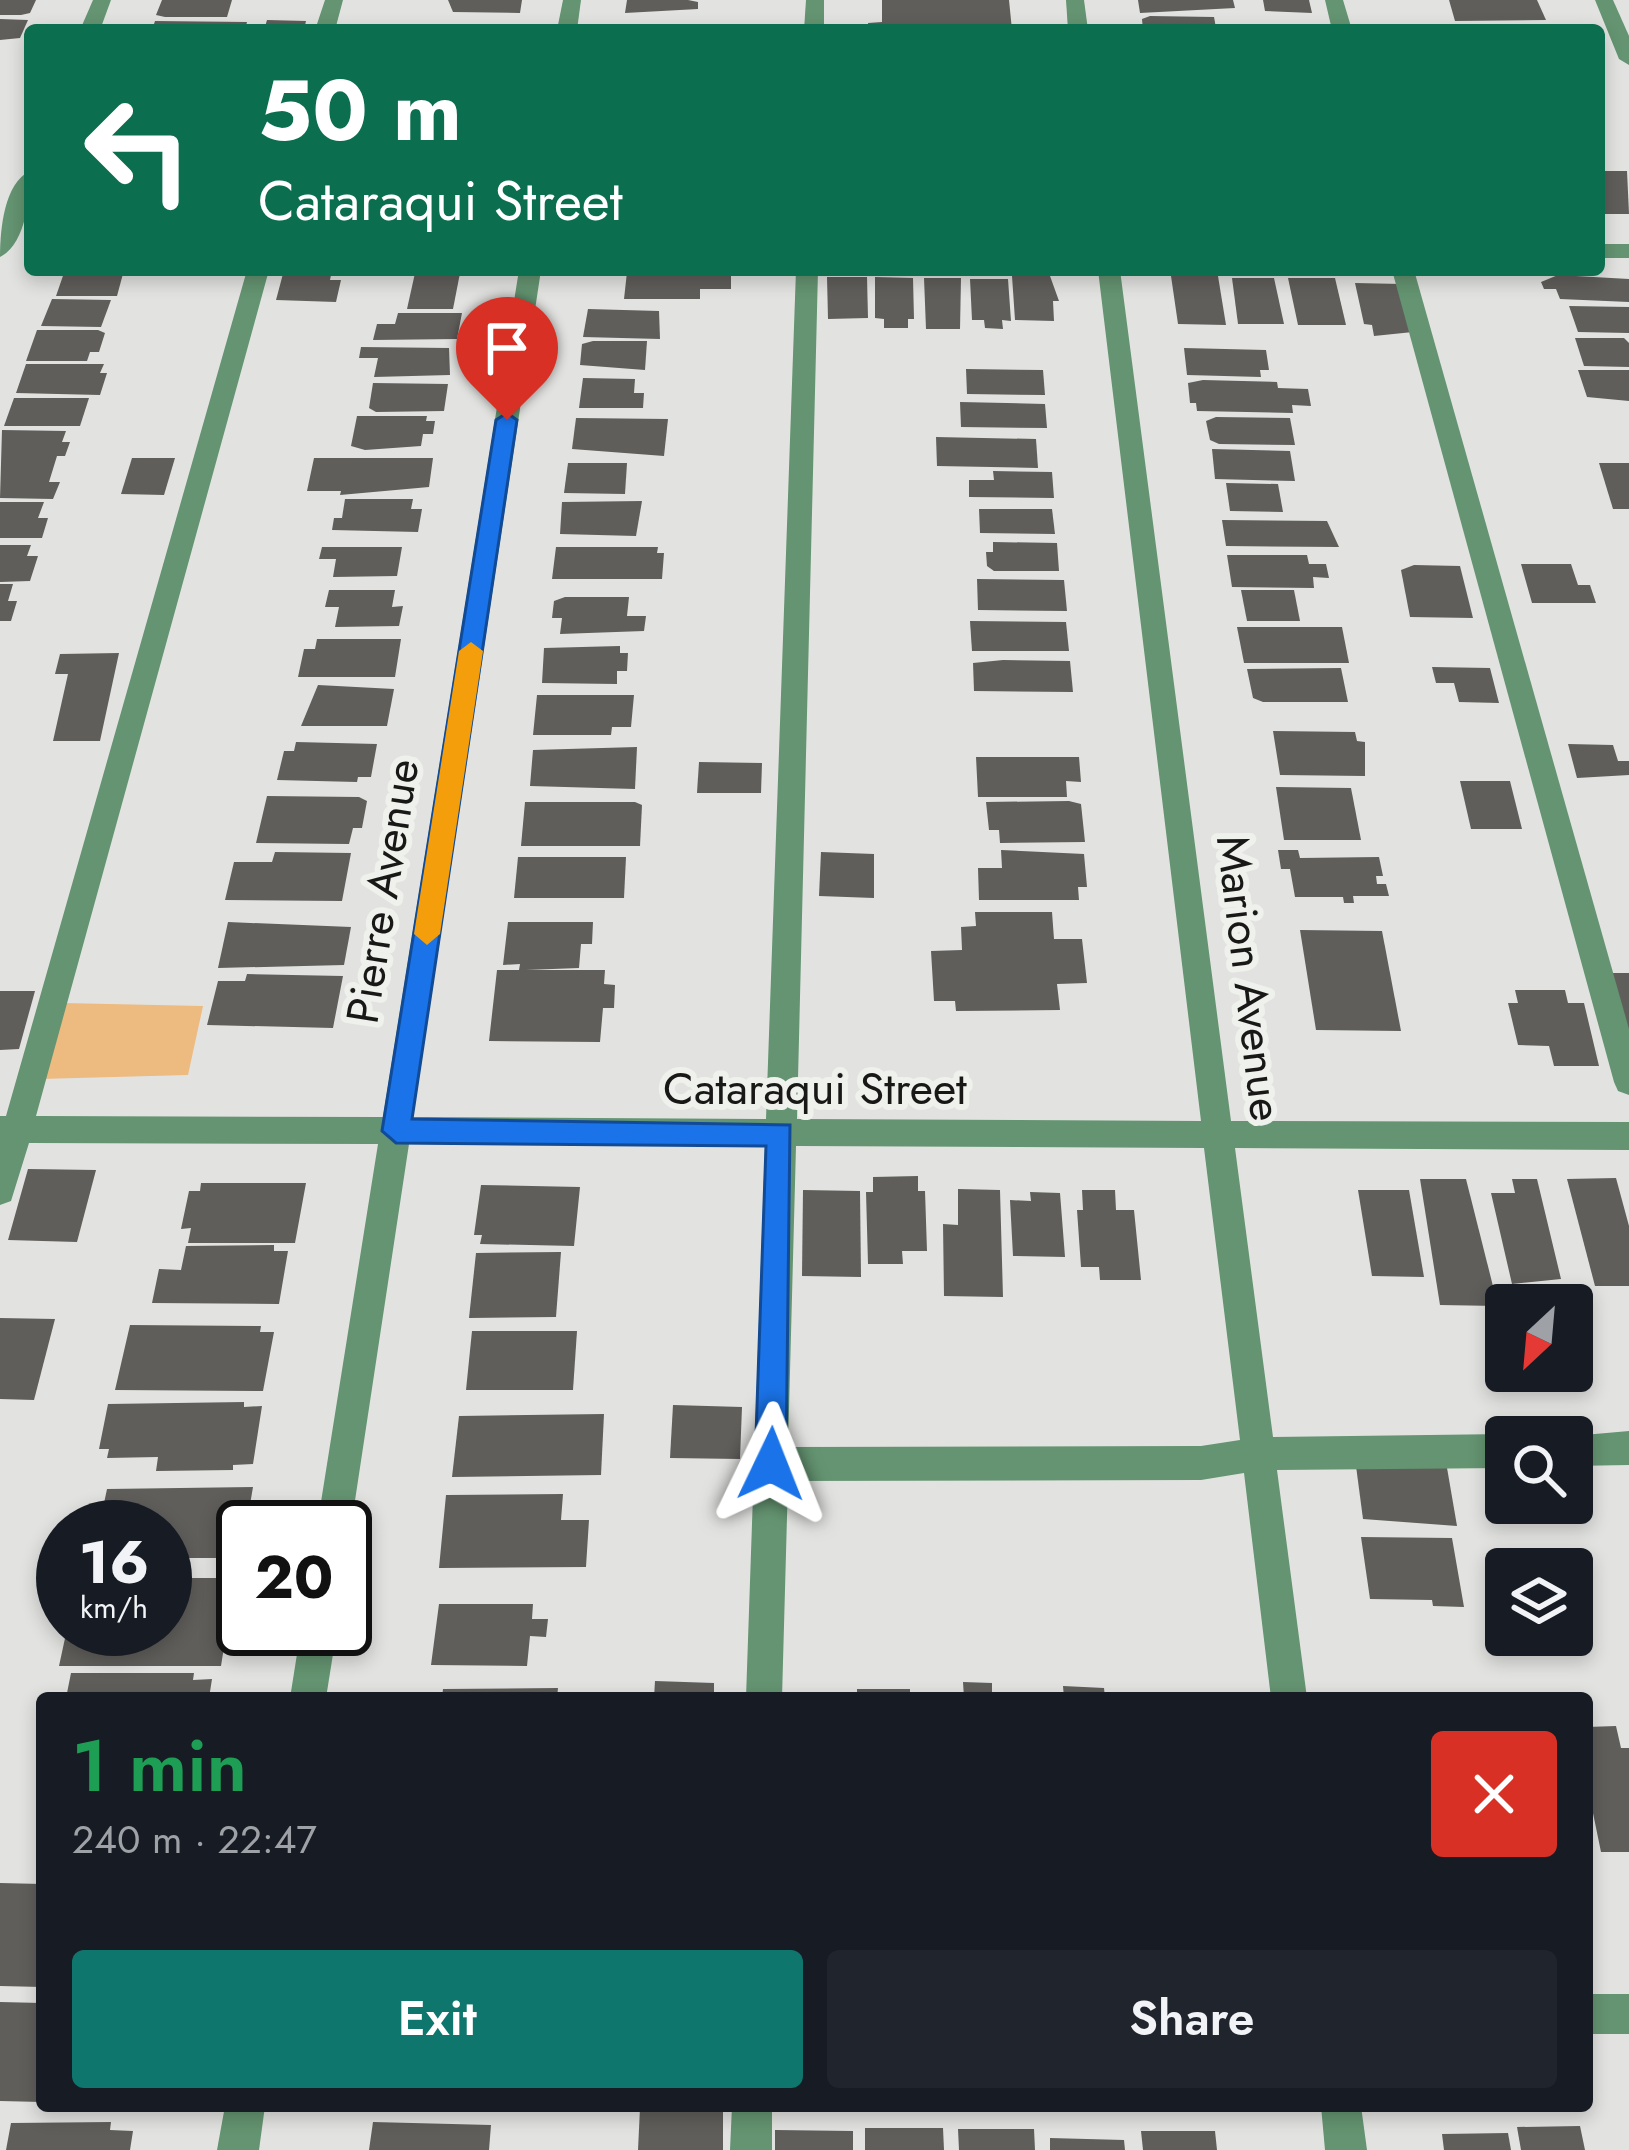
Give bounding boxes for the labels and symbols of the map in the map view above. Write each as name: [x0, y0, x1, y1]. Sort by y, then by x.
pin: [456, 297, 558, 420]
street label: Pierre Avenue: [330, 754, 435, 1028]
street label: Marion Avenue: [1200, 832, 1299, 1125]
street label: Cataraqui Street: [663, 1056, 967, 1121]
north arrow: [1485, 1284, 1593, 1392]
position arrow: [708, 1401, 834, 1527]
speed limit sign: 20: [216, 1500, 372, 1656]

